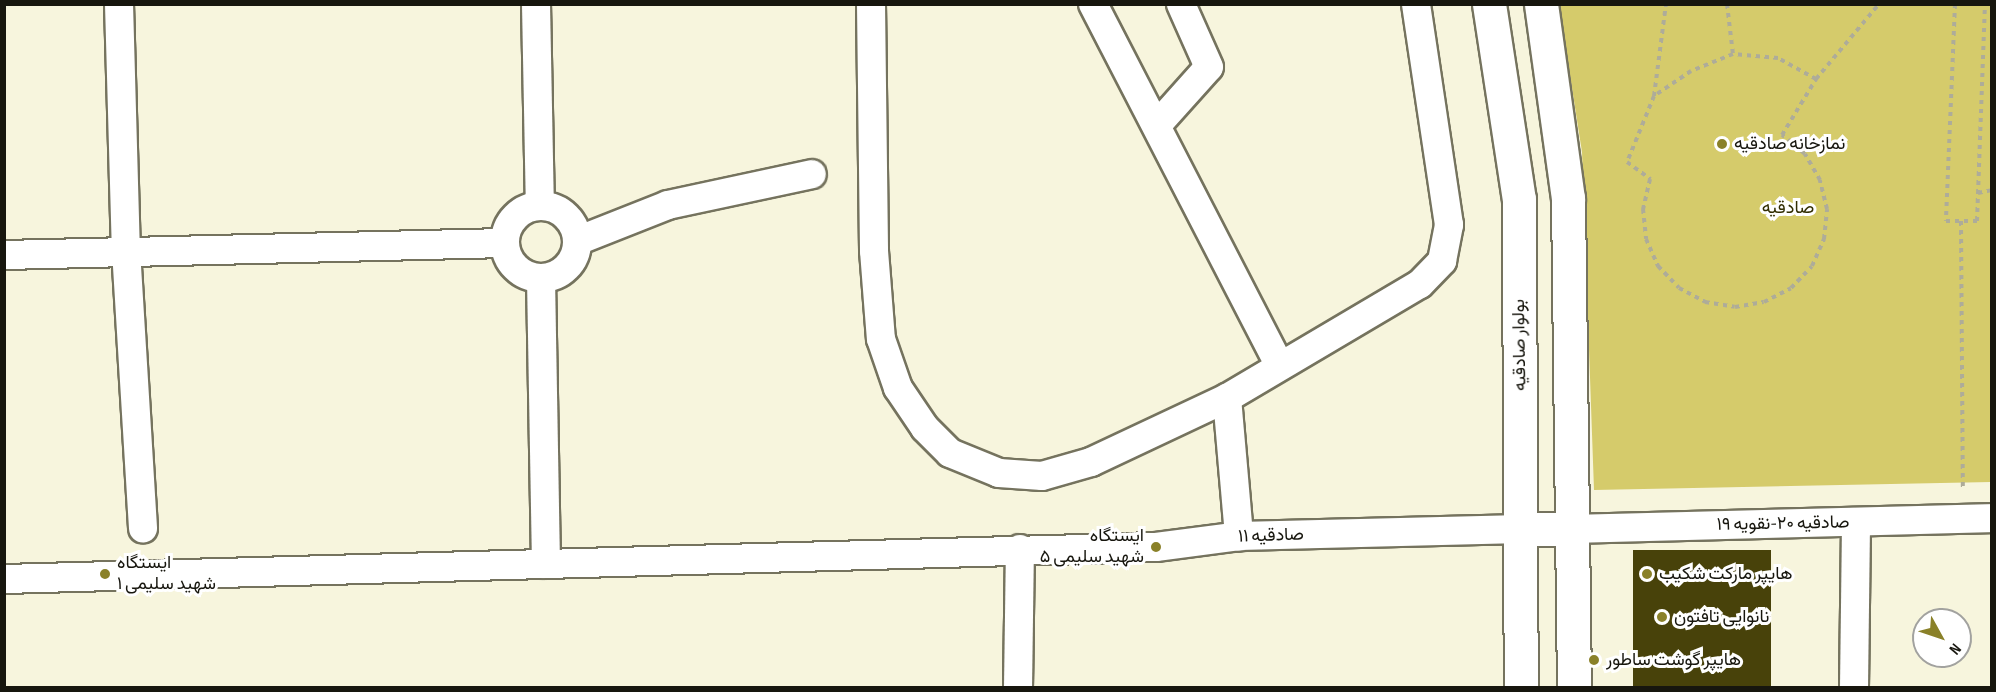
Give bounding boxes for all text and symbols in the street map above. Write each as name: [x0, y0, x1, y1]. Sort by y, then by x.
place label: نمازخانه صادقیه: [1734, 133, 1845, 155]
marker: نمازخانه صادقیه: [1715, 137, 1729, 151]
park label: صادقیه: [1762, 197, 1814, 219]
street label: بولوار صادقیه: [1508, 299, 1532, 391]
street label: صادقیه ۲۰-نقویه ۱۹: [1716, 512, 1850, 536]
street label: صادقیه ۱۱: [1238, 524, 1304, 548]
place label: ایستگاه شهید سلیمی ۵: [1040, 526, 1144, 568]
marker: ایستگاه شهید سلیمی ۵: [1149, 540, 1163, 554]
place label: ایستگاه شهید سلیمی ۱: [117, 553, 216, 596]
place label: هایپر مارکت شکیب: [1659, 563, 1792, 585]
marker: ایستگاه شهید سلیمی ۱: [98, 567, 112, 581]
marker: هایپر مارکت شکیب: [1640, 567, 1654, 581]
place label: نانوایی تافتون: [1674, 606, 1769, 628]
north arrow: [1912, 608, 1972, 668]
marker: نانوایی تافتون: [1655, 610, 1669, 624]
text: N: [1945, 639, 1965, 658]
place label: هایپر گوشت ساطور: [1606, 649, 1741, 671]
marker: هایپر گوشت ساطور: [1587, 653, 1601, 667]

